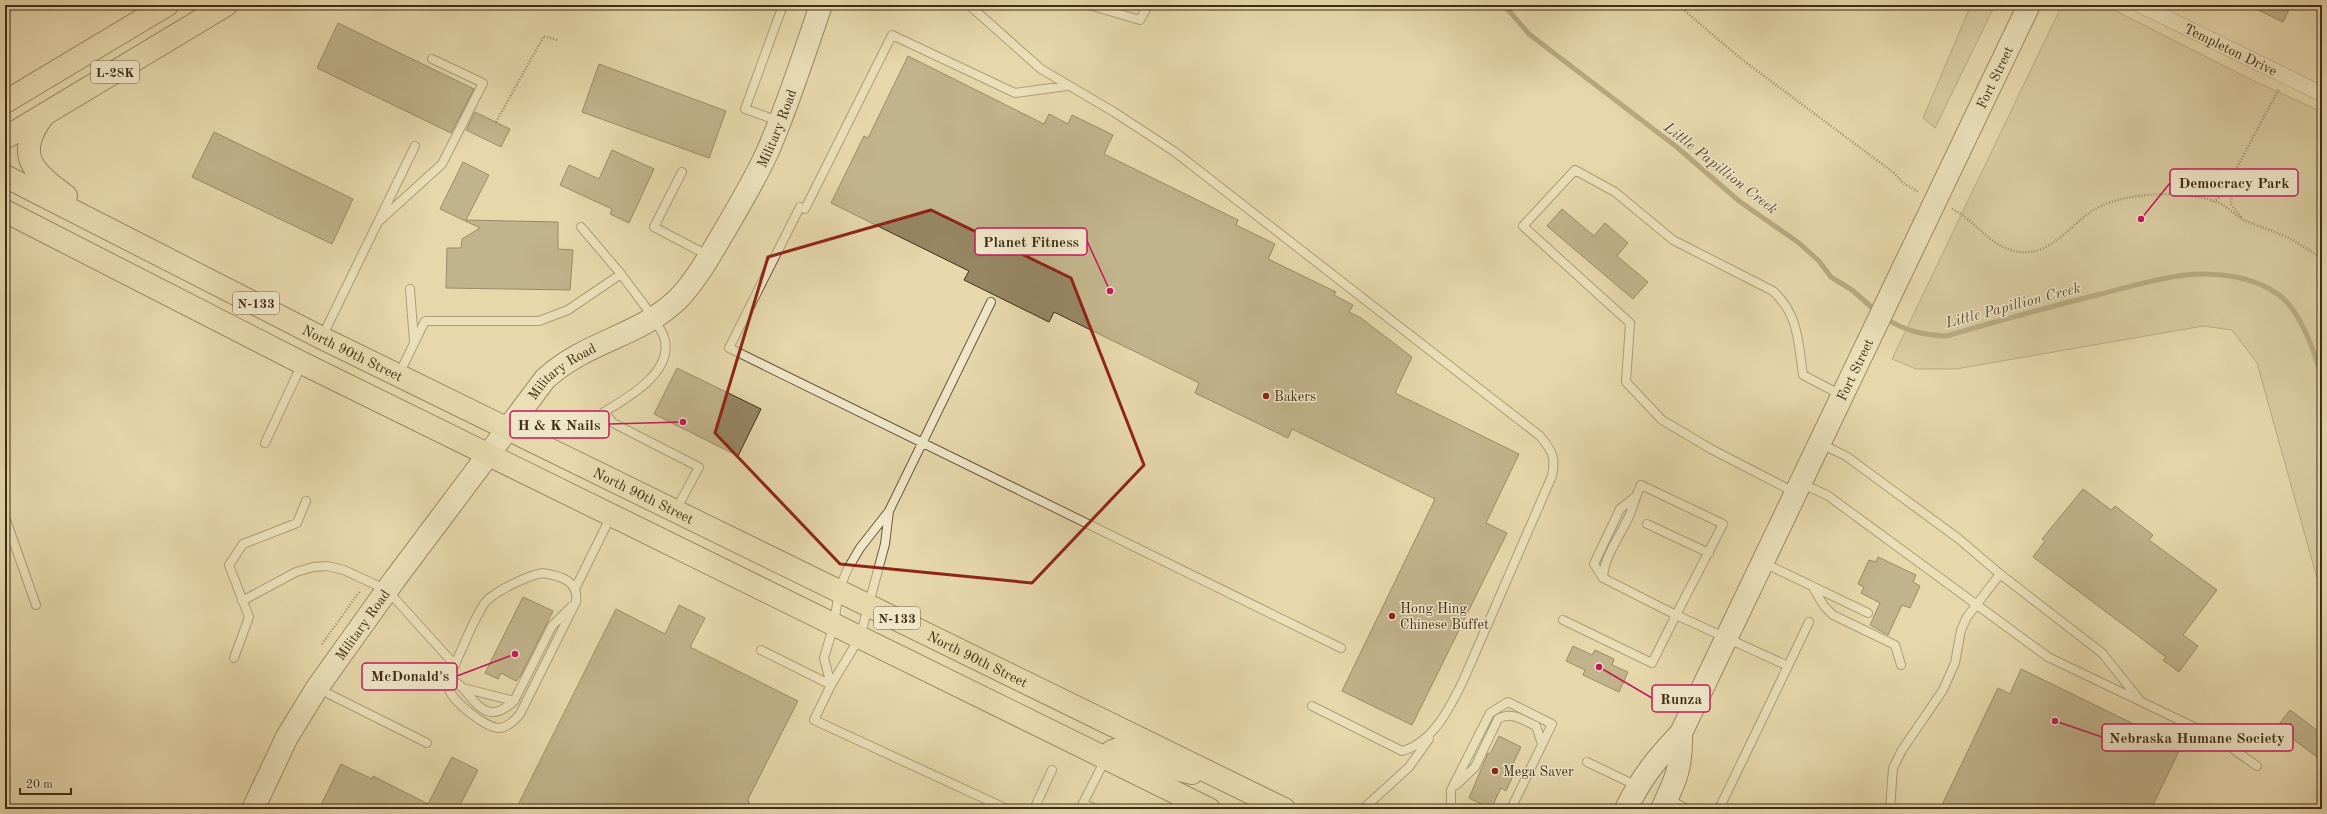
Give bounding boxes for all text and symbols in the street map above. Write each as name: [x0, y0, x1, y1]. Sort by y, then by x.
street label: Templeton Drive: [2182, 22, 2279, 79]
street label: Fort Street: [1975, 44, 2016, 111]
road number: L-28K: [91, 61, 139, 83]
street label: Military Road: [755, 88, 799, 170]
water label: Little Papillion Creek: [1660, 120, 1780, 218]
callout: Democracy Park: [2170, 169, 2298, 196]
text: Democracy Park: [2178, 177, 2290, 192]
callout: Planet Fitness: [975, 228, 1087, 255]
text: Planet Fitness: [983, 236, 1079, 251]
water label: Little Papillion Creek: [1943, 281, 2083, 332]
road number: N-133: [233, 292, 279, 314]
street label: North 90th Street: [300, 323, 405, 384]
street label: Fort Street: [1835, 337, 1876, 403]
street label: Military Road: [526, 341, 598, 403]
place label: Bakers: [1274, 390, 1316, 404]
marker: Bakers: [1261, 391, 1271, 401]
callout: H & K Nails: [510, 411, 609, 438]
text: H & K Nails: [518, 419, 600, 434]
street label: North 90th Street: [591, 466, 696, 527]
street label: Military Road: [333, 587, 393, 663]
place label: Hong Hing Chinese Buffet: [1400, 602, 1489, 632]
road number: N-133: [874, 607, 920, 629]
marker: Hong Hing Chinese Buffet: [1387, 611, 1397, 621]
street label: North 90th Street: [925, 629, 1030, 690]
callout: McDonald's: [362, 663, 457, 690]
text: McDonald's: [371, 670, 449, 685]
callout: Runza: [1652, 685, 1710, 712]
text: Runza: [1660, 693, 1702, 708]
callout: Nebraska Humane Society: [2102, 724, 2293, 751]
text: Nebraska Humane Society: [2109, 732, 2285, 747]
place label: Mega Saver: [1503, 765, 1574, 779]
marker: Mega Saver: [1490, 766, 1500, 776]
scale bar: [20, 770, 71, 796]
text: 20 m: [26, 779, 53, 791]

